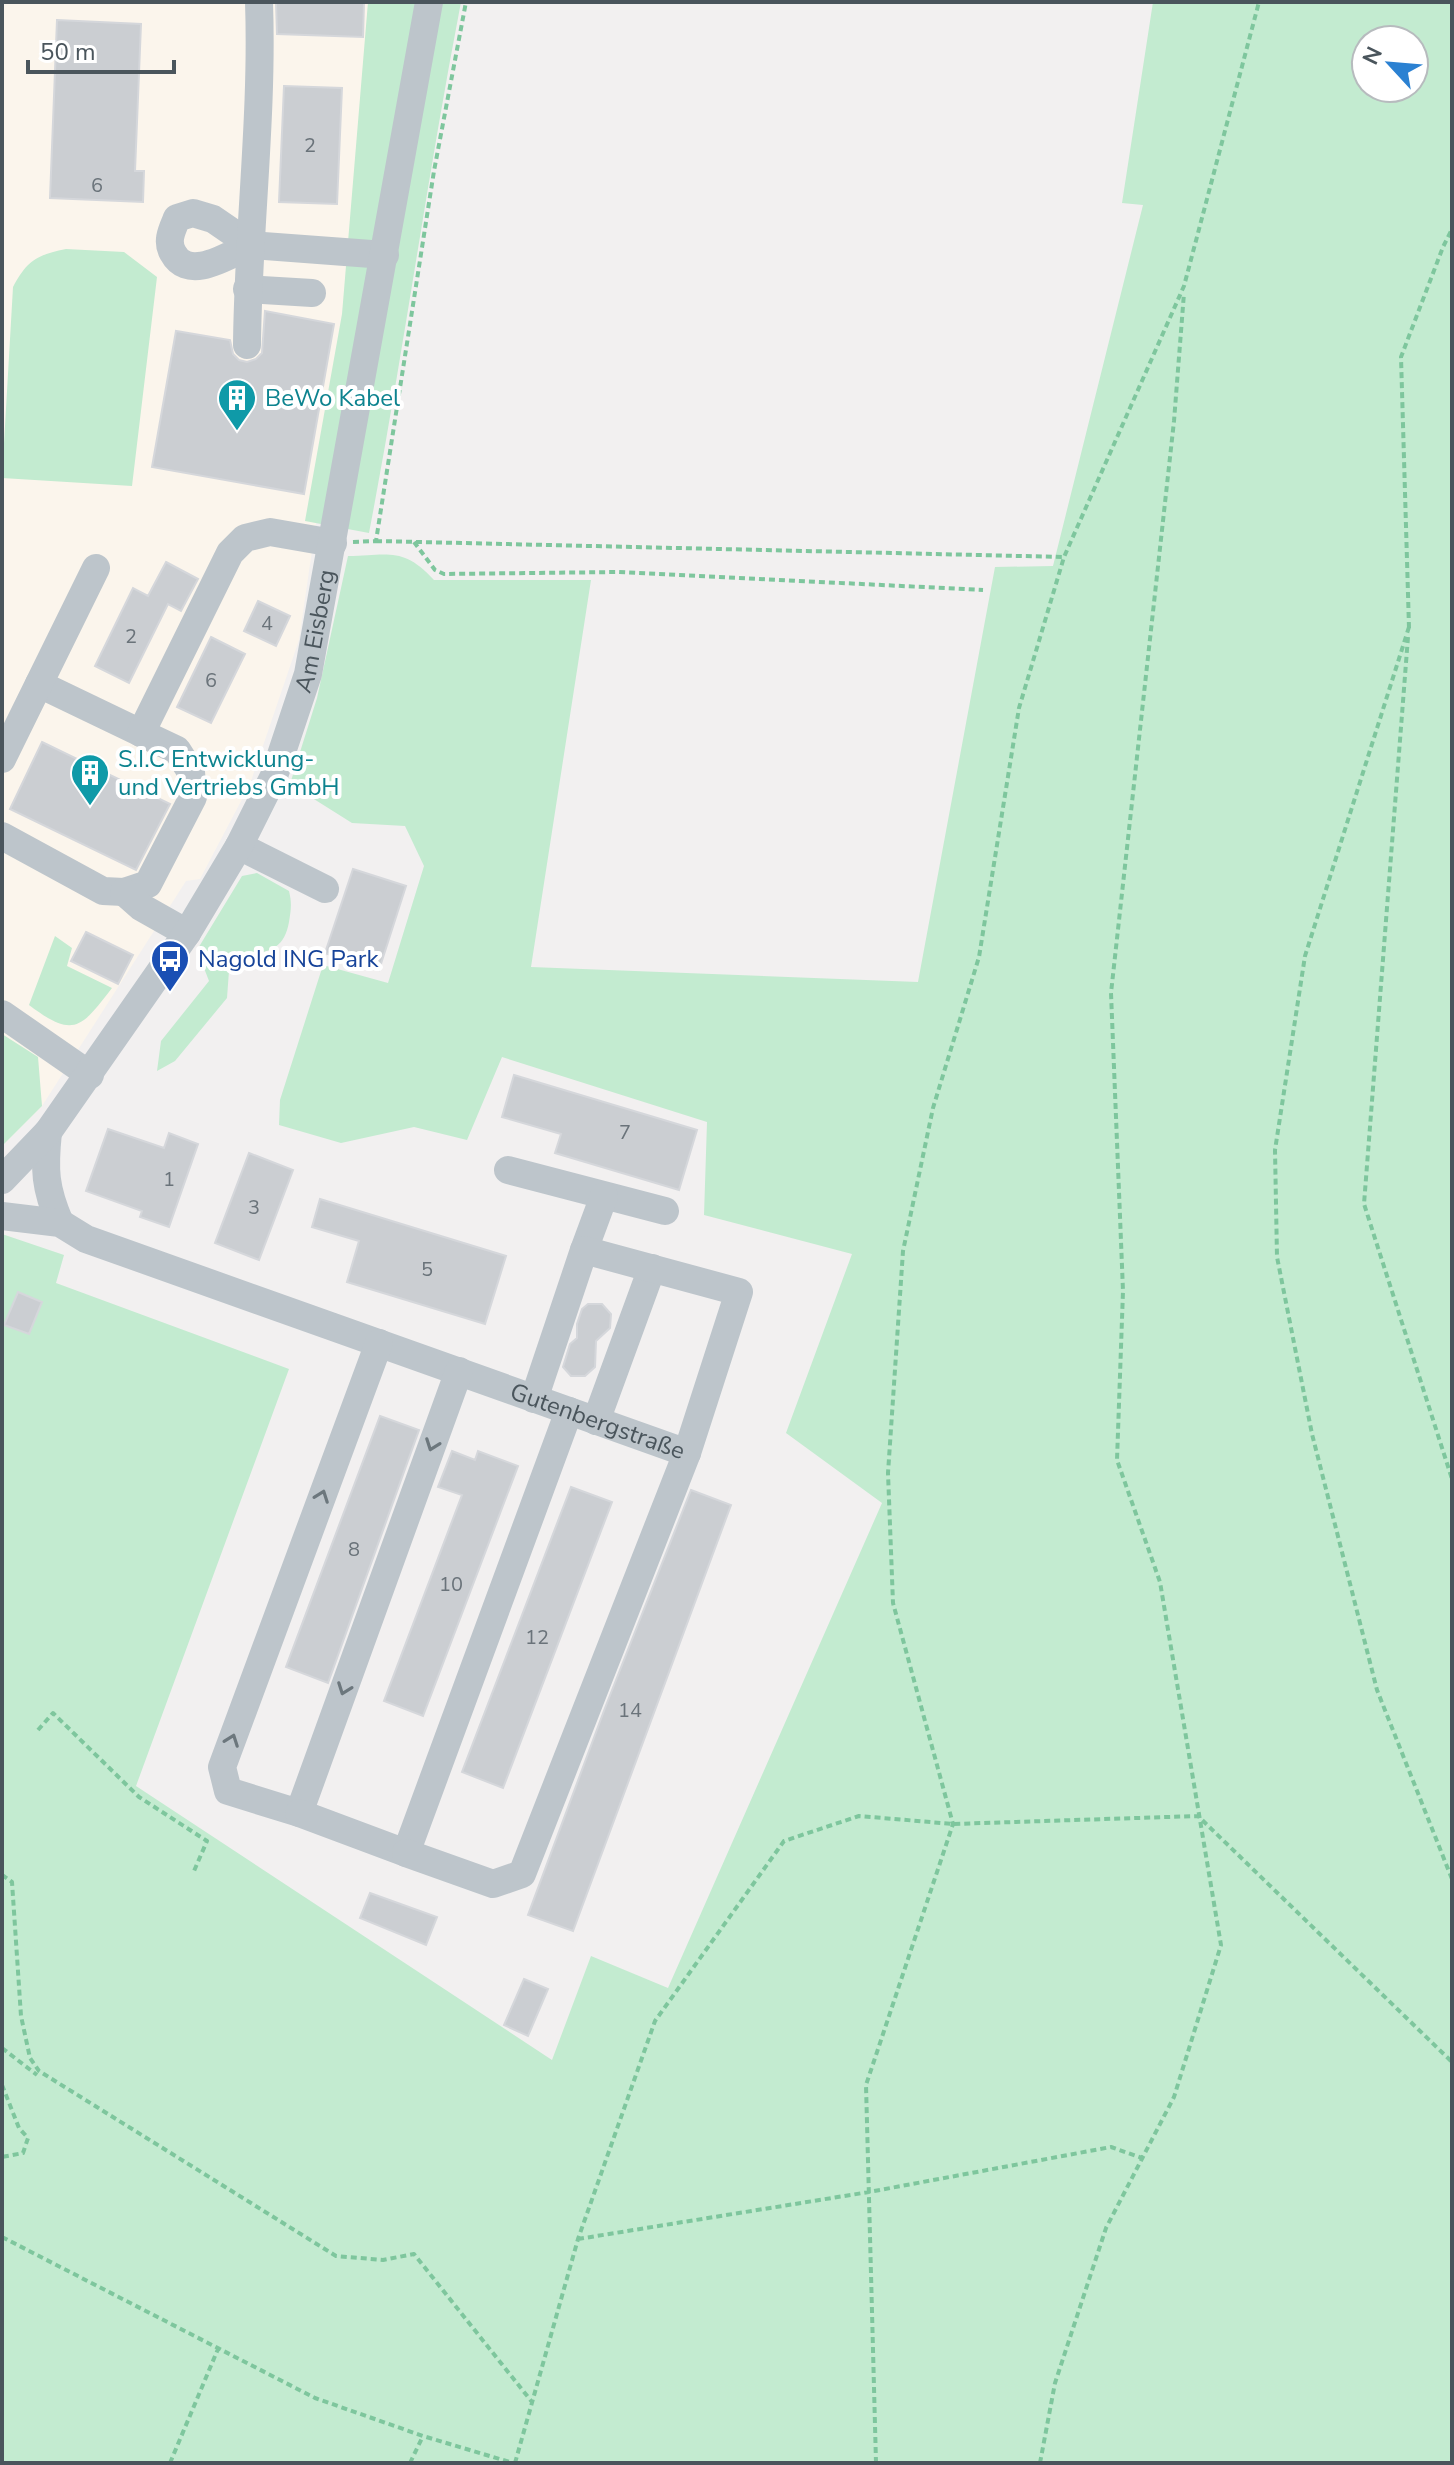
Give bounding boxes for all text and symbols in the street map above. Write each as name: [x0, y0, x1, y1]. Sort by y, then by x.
scale bar: [28, 24, 174, 74]
north arrow: [1350, 24, 1430, 104]
text: 50 m: [40, 36, 96, 68]
text: N: [1356, 42, 1390, 70]
house number: 2: [304, 132, 316, 159]
house number: 6: [91, 172, 103, 199]
building icon: BeWo Kabel: [216, 377, 258, 432]
place label: BeWo Kabel: [265, 382, 400, 414]
street label: Am Eisberg: [287, 567, 343, 697]
house number: 4: [261, 610, 273, 637]
house number: 2: [125, 623, 137, 650]
house number: 6: [205, 667, 217, 694]
place label: S.I.C Entwicklung- und Vertriebs GmbH: [118, 743, 340, 803]
building icon: S.I.C Entwicklung- und Vertriebs GmbH: [69, 752, 111, 807]
bus stop icon: Nagold ING Park: [149, 938, 191, 993]
place label: Nagold ING Park: [198, 943, 379, 975]
house number: 7: [619, 1119, 631, 1146]
house number: 1: [163, 1166, 175, 1193]
house number: 3: [248, 1194, 260, 1221]
house number: 5: [421, 1256, 433, 1283]
street label: Gutenbergstraße: [506, 1375, 689, 1467]
one-way arrow: [425, 1437, 442, 1451]
one-way arrow: [312, 1490, 329, 1504]
house number: 8: [348, 1536, 360, 1563]
house number: 10: [439, 1571, 463, 1598]
house number: 12: [525, 1624, 549, 1651]
one-way arrow: [337, 1681, 353, 1695]
house number: 14: [618, 1697, 642, 1724]
one-way arrow: [222, 1734, 239, 1748]

